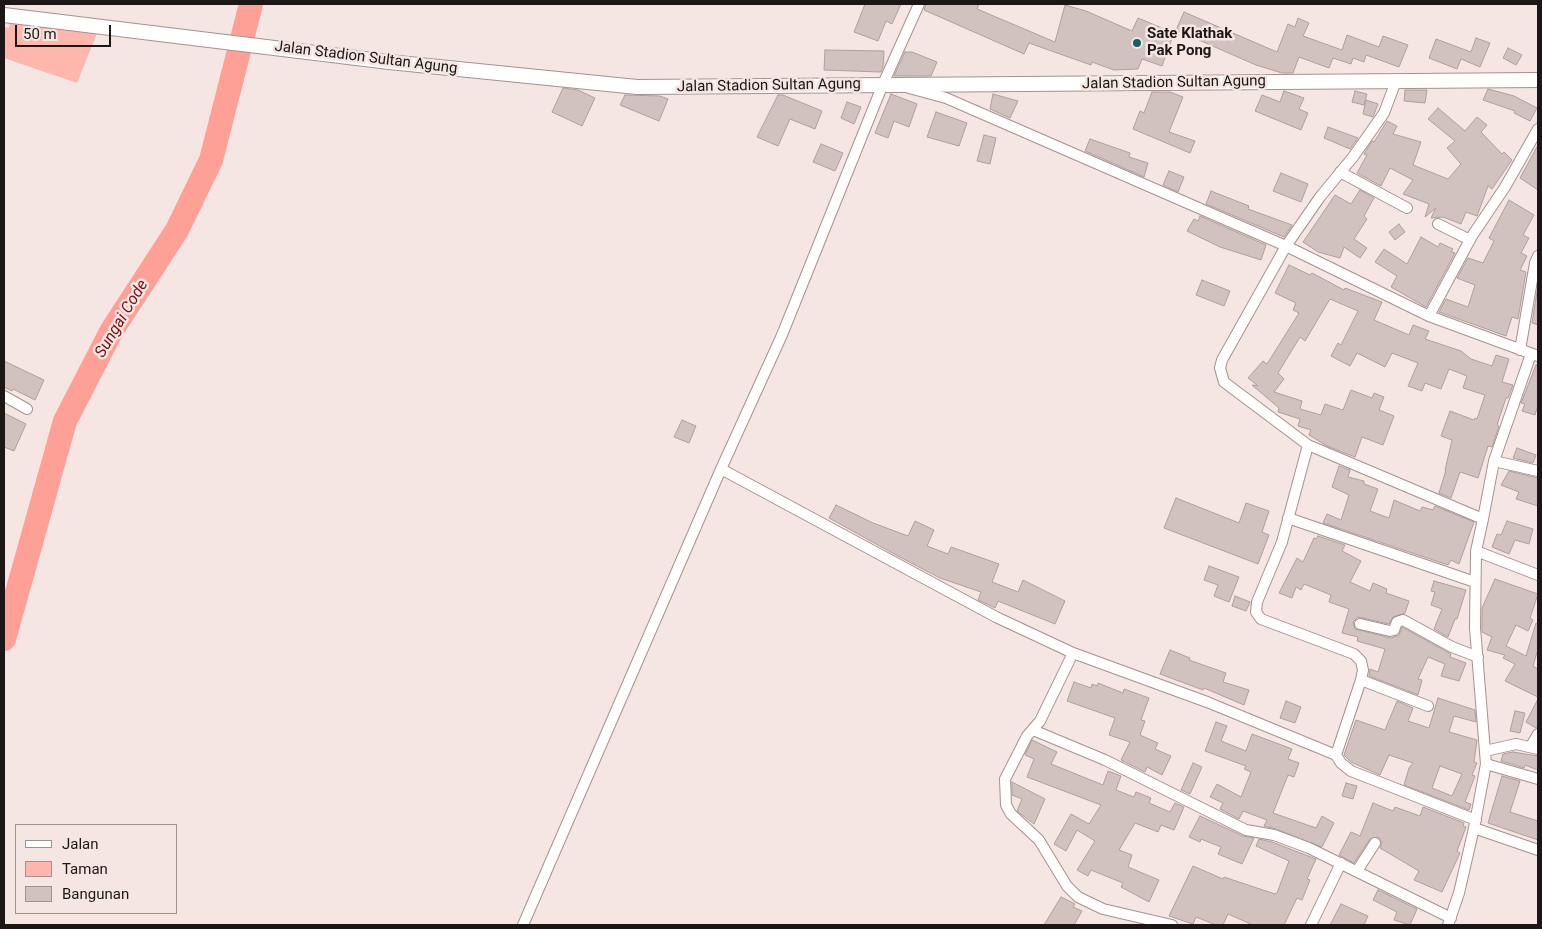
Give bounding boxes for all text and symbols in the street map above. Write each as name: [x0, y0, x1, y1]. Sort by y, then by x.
scale bar: [18, 15, 114, 47]
text: 50 m: [23, 25, 57, 43]
place label: Sate Klathak Pak Pong: [1147, 25, 1232, 60]
marker: Sate Klathak Pak Pong: [1131, 37, 1143, 49]
street label: Jalan Stadion Sultan Agung: [274, 38, 458, 78]
street label: Jalan Stadion Sultan Agung: [1082, 72, 1266, 94]
street label: Jalan Stadion Sultan Agung: [677, 75, 861, 97]
water label: Sungai Code: [91, 277, 153, 361]
legend: [15, 824, 178, 914]
text: Jalan: [62, 835, 99, 853]
text: Taman: [62, 860, 108, 878]
text: Bangunan: [62, 885, 129, 903]

